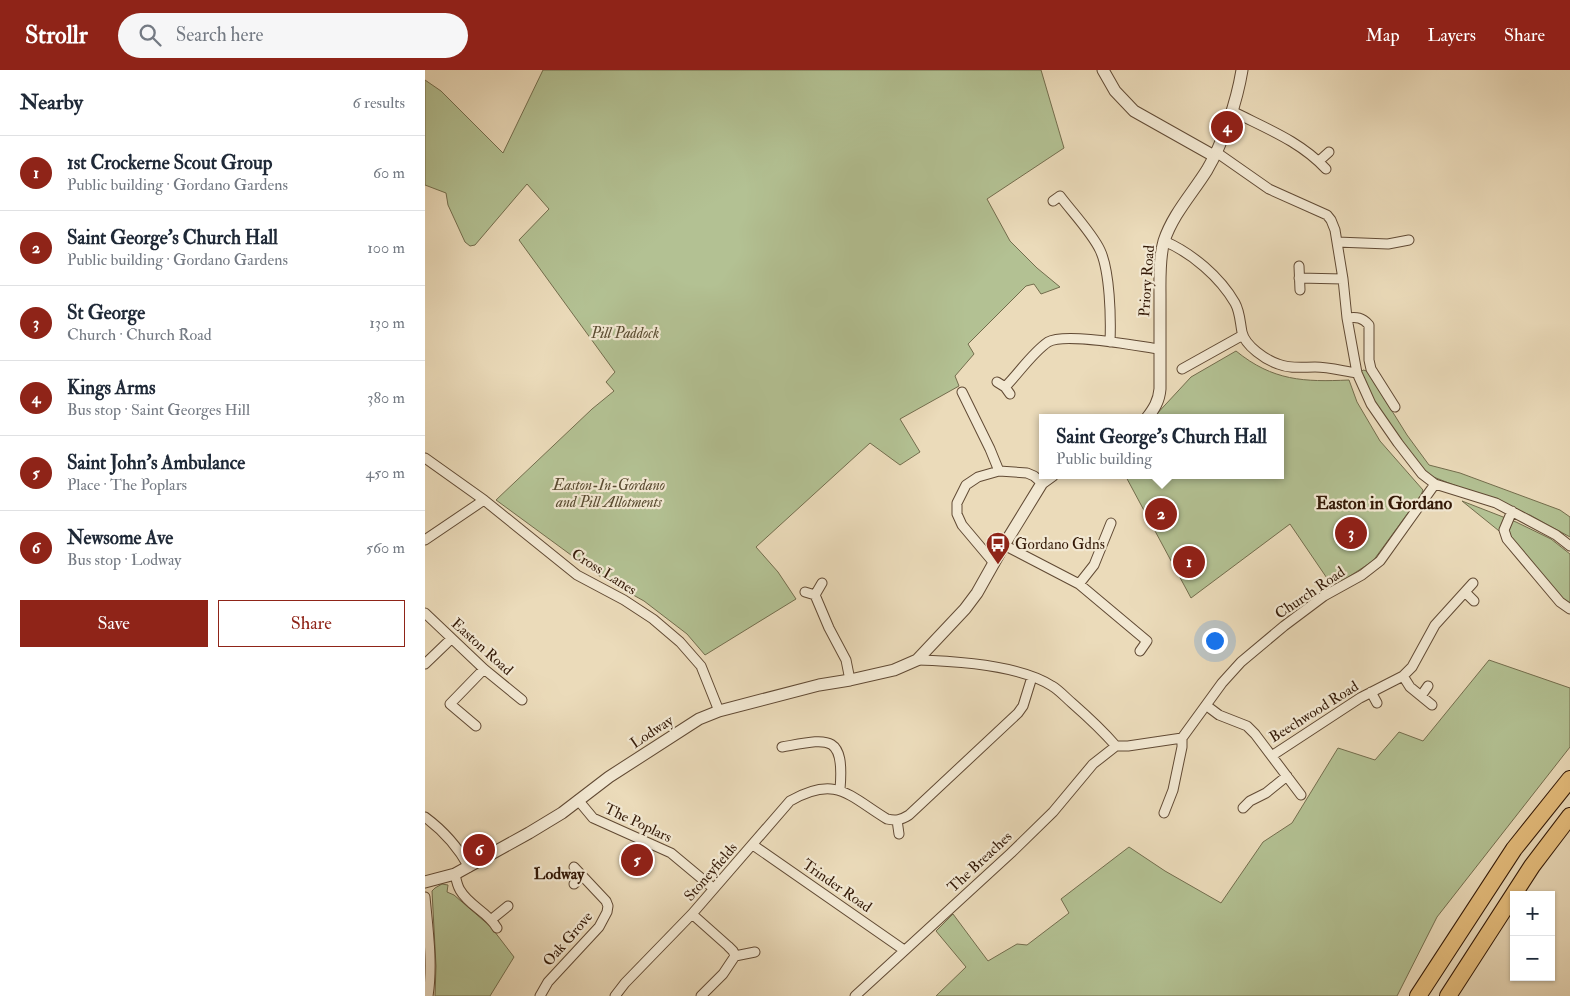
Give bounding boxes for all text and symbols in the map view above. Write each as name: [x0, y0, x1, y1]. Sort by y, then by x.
search box: [118, 13, 468, 58]
text: Strollr: [25, 20, 88, 51]
icon: search: [136, 21, 164, 49]
text: Search here: [176, 23, 264, 47]
text: Map: [1366, 24, 1400, 47]
text: Layers: [1428, 24, 1476, 47]
text: Share: [1504, 24, 1545, 47]
text: Nearby: [20, 89, 83, 116]
text: 6 results: [353, 93, 405, 113]
pin: 4: [1211, 108, 1243, 146]
text: 1st Crockerne Scout Group: [67, 151, 272, 175]
text: 1: [33, 163, 39, 183]
text: 60 m: [373, 163, 405, 183]
text: Public building · Gordano Gardens: [67, 175, 288, 195]
text: Saint George's Church Hall: [67, 226, 278, 250]
text: 2: [32, 238, 40, 258]
text: 100 m: [367, 238, 405, 258]
street label: Priory Road: [1135, 244, 1159, 318]
text: Public building · Gordano Gardens: [67, 250, 288, 270]
text: St George: [67, 301, 145, 325]
text: 3: [33, 313, 39, 333]
text: 130 m: [369, 313, 405, 333]
park label: Pill Paddock: [590, 324, 659, 343]
text: Church · Church Road: [67, 325, 212, 345]
text: Kings Arms: [67, 376, 155, 400]
text: 4: [32, 388, 40, 408]
text: 380 m: [367, 388, 405, 408]
text: Bus stop · Saint Georges Hill: [67, 400, 250, 420]
popup: [1039, 414, 1284, 479]
text: Saint George's Church Hall: [1056, 425, 1267, 449]
text: Public building: [1056, 449, 1152, 469]
text: Saint John's Ambulance: [67, 451, 245, 475]
text: 5: [32, 463, 40, 483]
text: 450 m: [366, 463, 405, 483]
text: Place · The Poplars: [67, 475, 187, 495]
park label: Easton-In-Gordano and Pill Allotments: [552, 476, 665, 512]
district label: Easton in Gordano: [1316, 492, 1453, 515]
pin: 2: [1145, 495, 1177, 533]
pin: 3: [1335, 514, 1367, 552]
text: Newsome Ave: [67, 526, 173, 550]
bus stop icon: Gordano Gdns: [985, 531, 1011, 565]
place label: Gordano Gdns: [1015, 535, 1105, 554]
text: 6: [32, 538, 40, 558]
text: 560 m: [366, 538, 405, 558]
pin: 1: [1173, 543, 1205, 581]
street label: Cross Lanes: [568, 545, 640, 599]
text: Bus stop · Lodway: [67, 550, 181, 570]
street label: Church Road: [1271, 562, 1349, 623]
button: Save: [20, 600, 208, 647]
button: Share: [218, 600, 405, 647]
street label: Easton Road: [447, 614, 517, 680]
your location: [1202, 628, 1228, 654]
street label: Beechwood Road: [1266, 677, 1363, 747]
street label: Lodway: [627, 711, 677, 753]
street label: The Poplars: [601, 799, 675, 848]
street label: The Breaches: [944, 827, 1016, 897]
pin: 6: [463, 831, 495, 869]
street label: Stoneyfields: [680, 839, 742, 905]
pin: 5: [621, 841, 653, 879]
street label: Trinder Road: [799, 855, 876, 917]
district label: Lodway: [534, 864, 585, 885]
map controls: [1510, 891, 1555, 981]
button: +: [1510, 891, 1555, 936]
street label: Oak Grove: [539, 908, 597, 970]
button: −: [1510, 936, 1555, 981]

